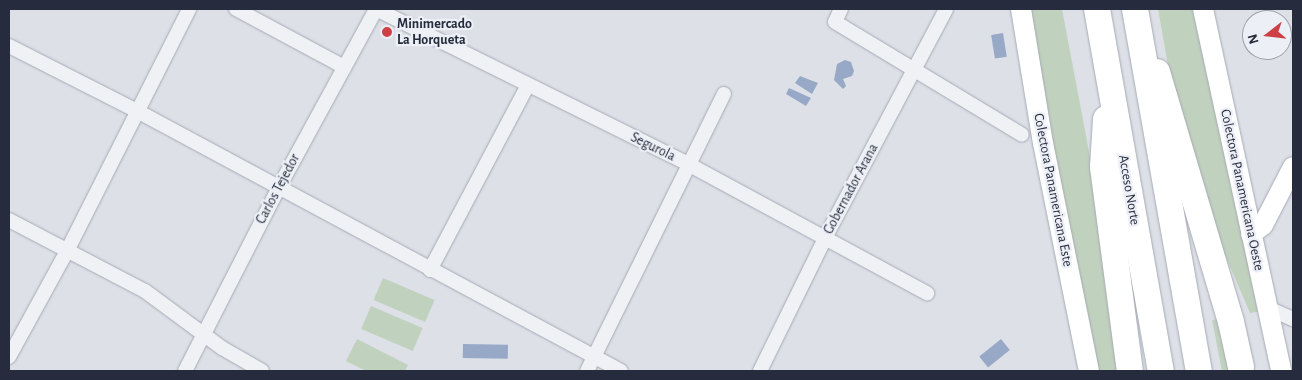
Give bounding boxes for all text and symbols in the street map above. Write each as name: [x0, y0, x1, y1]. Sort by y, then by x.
north arrow: [1242, 10, 1292, 60]
place label: Minimercado La Horqueta: [397, 16, 472, 48]
marker: Minimercado La Horqueta: [381, 26, 393, 38]
text: N: [1245, 32, 1262, 45]
street label: Colectora Panamericana Oeste: [1217, 108, 1267, 272]
street label: Colectora Panamericana Este: [1030, 112, 1076, 268]
street label: Segurola: [628, 129, 678, 165]
street label: Gobernador Arana: [820, 141, 882, 237]
street label: Carlos Tejedor: [253, 151, 303, 227]
street label: Acceso Norte: [1115, 154, 1143, 226]

